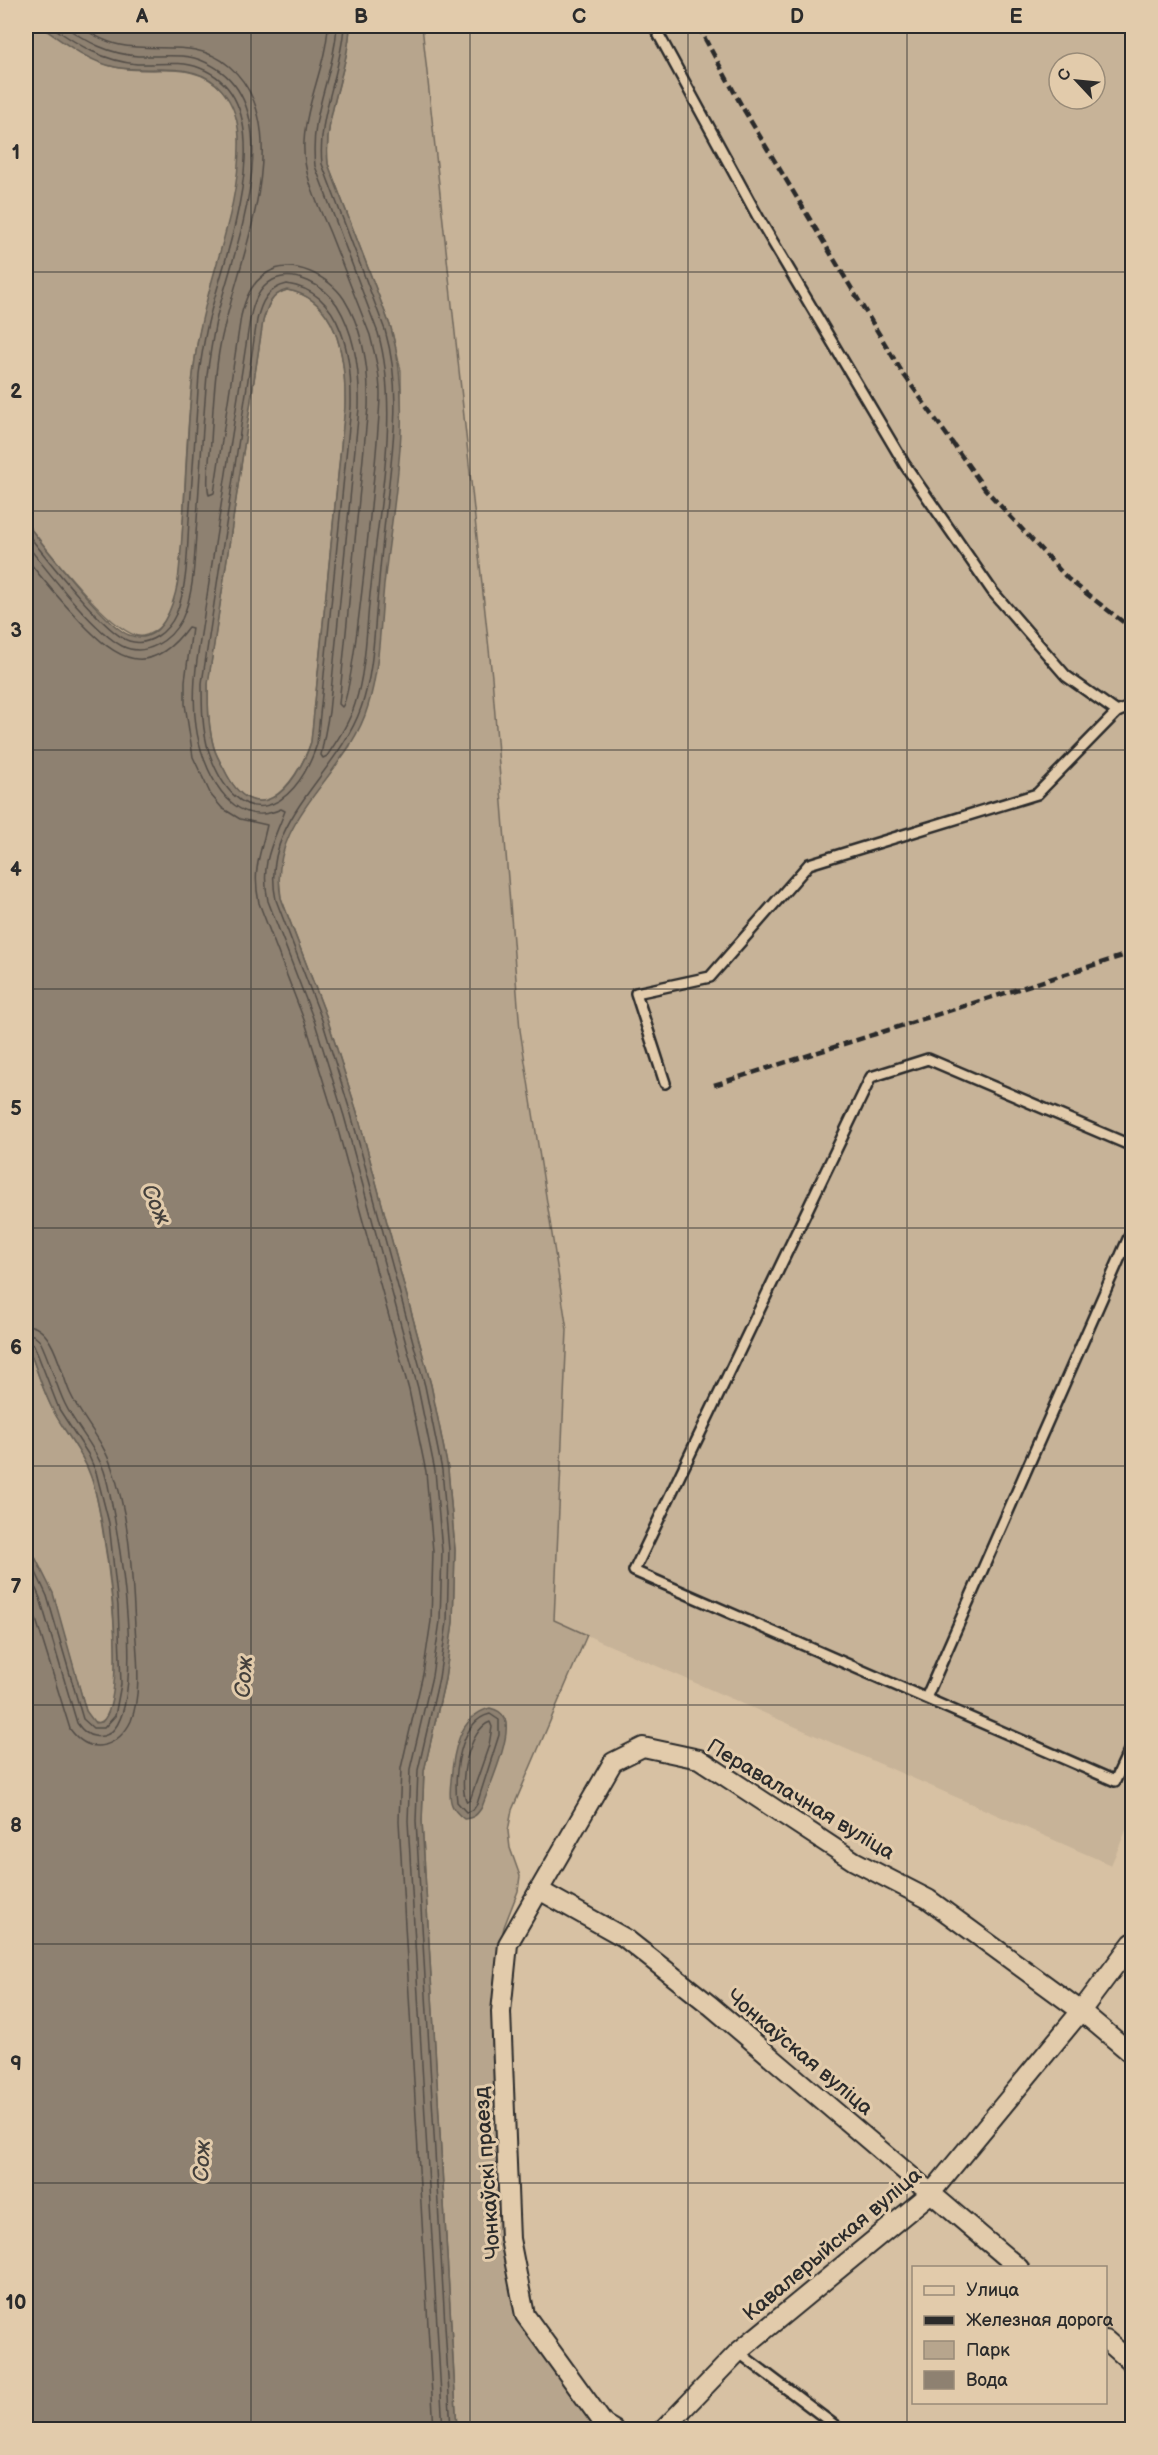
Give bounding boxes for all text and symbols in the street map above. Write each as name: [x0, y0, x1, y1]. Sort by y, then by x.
text: A: [135, 5, 149, 29]
text: B: [354, 5, 368, 29]
text: C: [572, 5, 586, 29]
text: D: [790, 5, 804, 29]
text: E: [1010, 5, 1023, 29]
north arrow: [1047, 51, 1107, 111]
text: С: [1054, 66, 1076, 84]
text: 1: [12, 141, 20, 165]
text: 2: [10, 380, 22, 404]
text: 3: [10, 619, 22, 643]
text: 4: [10, 858, 22, 882]
text: 5: [10, 1097, 22, 1121]
water label: Сож: [135, 1180, 177, 1230]
text: 6: [10, 1336, 22, 1360]
text: 7: [10, 1575, 22, 1599]
water label: Сож: [230, 1655, 259, 1699]
street label: Перавалачная вуліца: [702, 1733, 900, 1866]
text: 8: [10, 1814, 22, 1838]
street label: Чонкаўская вуліца: [721, 1984, 878, 2121]
text: 9: [10, 2052, 22, 2076]
street label: Чонкаўскі праезд: [469, 2086, 506, 2260]
water label: Сож: [188, 2139, 217, 2183]
street label: Кавалерыйская вуліца: [738, 2162, 927, 2326]
legend: [912, 2266, 1107, 2404]
text: Улица: [966, 2280, 1020, 2301]
text: 10: [6, 2291, 26, 2315]
text: Железная дорога: [966, 2310, 1114, 2331]
text: Парк: [966, 2340, 1010, 2361]
text: Вода: [966, 2370, 1008, 2391]

